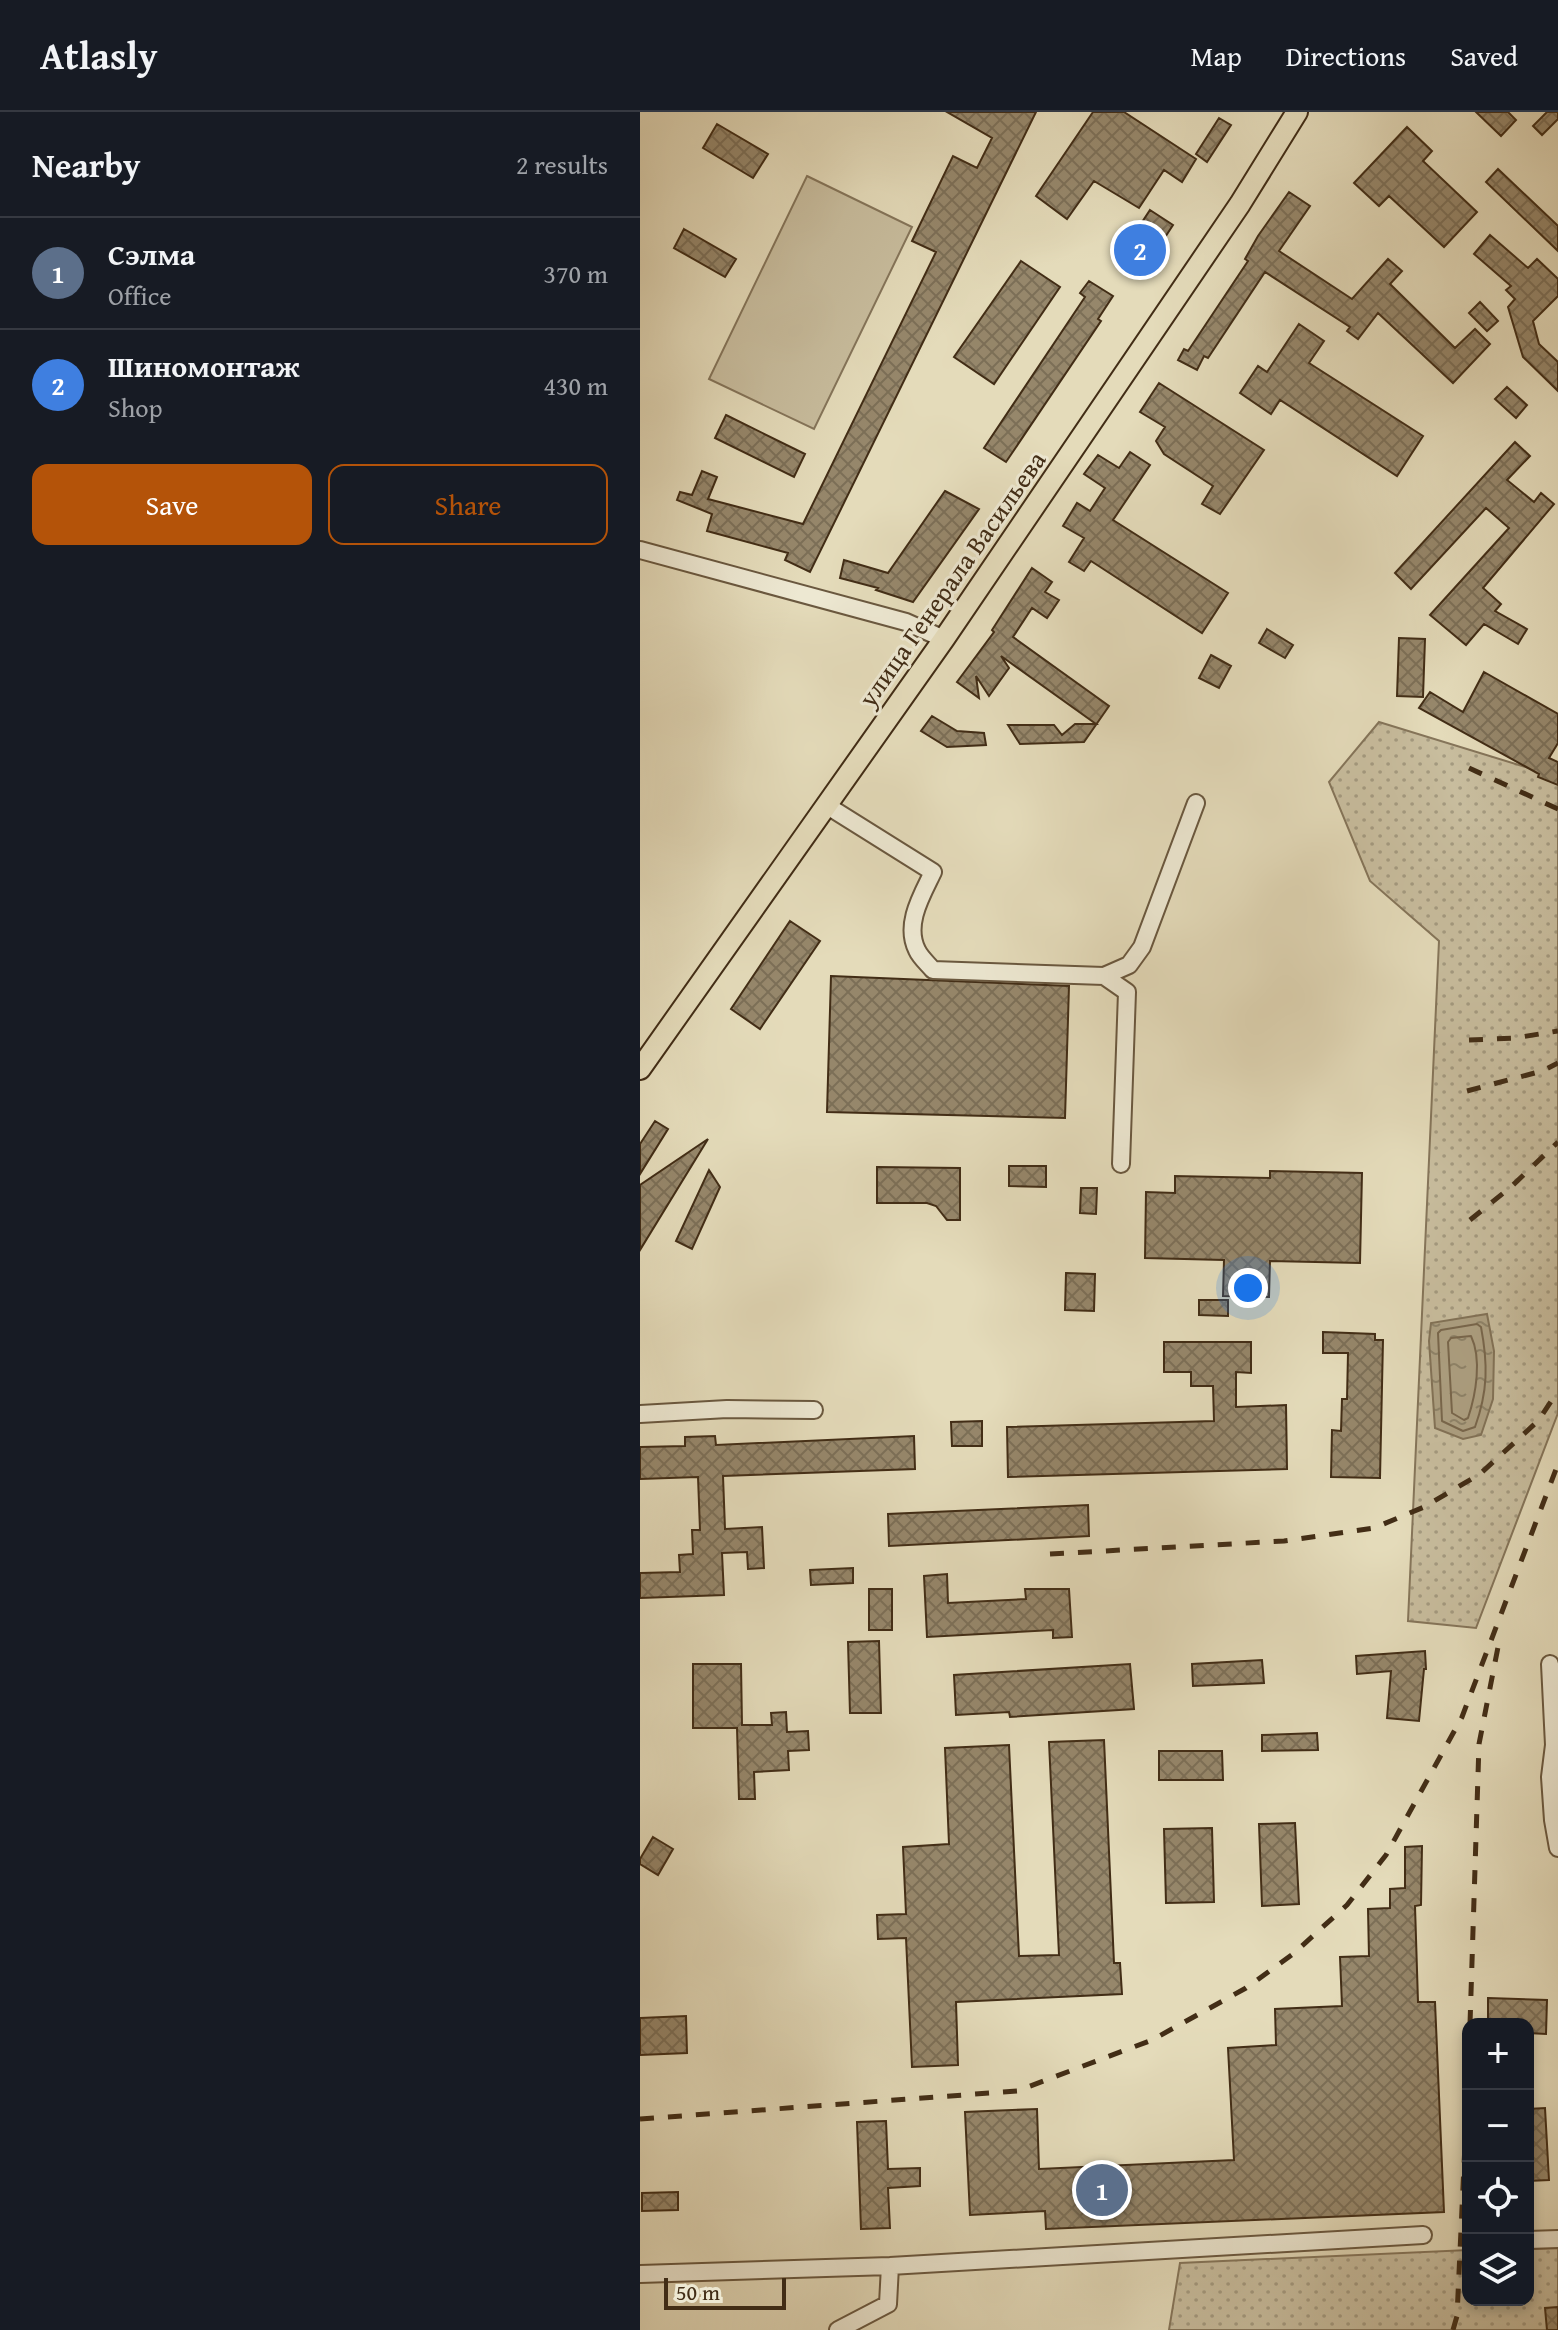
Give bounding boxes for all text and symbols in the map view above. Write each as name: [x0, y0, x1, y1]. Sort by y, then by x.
text: Atlasly: [40, 27, 158, 83]
text: Map: [1190, 35, 1242, 76]
text: Directions: [1286, 35, 1406, 76]
text: Saved: [1450, 35, 1518, 76]
text: Nearby: [32, 140, 141, 189]
text: 2 results: [516, 145, 608, 184]
pin: 2: [1114, 220, 1166, 280]
text: Сэлма: [108, 232, 195, 276]
text: 1: [51, 254, 65, 293]
text: 370 m: [543, 254, 608, 293]
text: Office: [108, 276, 172, 315]
text: Шиномонтаж: [108, 344, 299, 388]
text: 2: [51, 366, 65, 405]
text: 430 m: [543, 366, 608, 405]
text: Shop: [108, 388, 163, 427]
street label: улица Генерала Васильева: [848, 442, 1055, 716]
button: Save: [32, 464, 312, 545]
button: Share: [328, 464, 608, 545]
your location: [1228, 1268, 1268, 1308]
map controls: [1462, 2018, 1534, 2306]
button: +: [1462, 2018, 1534, 2090]
button: −: [1462, 2090, 1534, 2162]
pin: 1: [1076, 2160, 1128, 2220]
button: locate: [1462, 2162, 1534, 2234]
button: layers: [1462, 2234, 1534, 2306]
scale bar: [664, 2274, 786, 2310]
text: 50 m: [676, 2276, 720, 2308]

